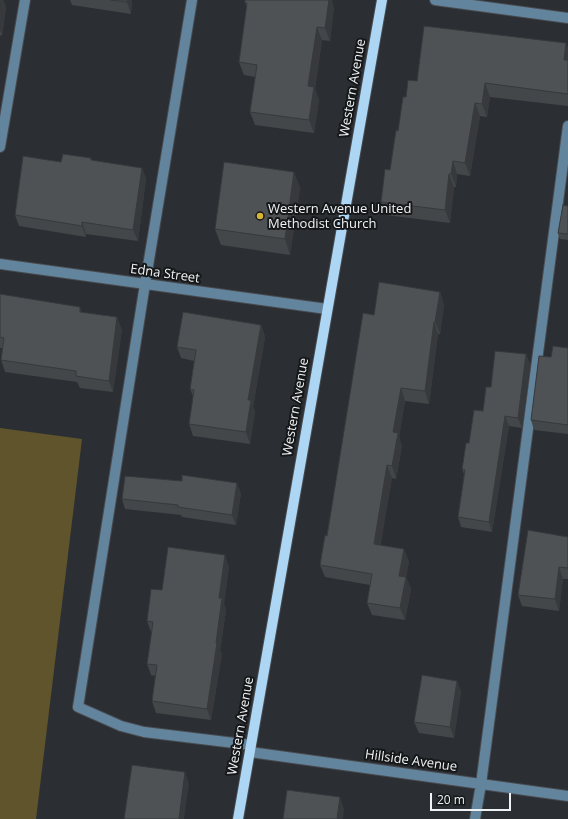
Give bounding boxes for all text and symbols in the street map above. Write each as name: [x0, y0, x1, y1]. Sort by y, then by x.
street label: Western Avenue: [337, 38, 369, 138]
place label: Western Avenue United Methodist Church: [268, 201, 411, 232]
marker: Western Avenue United Methodist Church: [255, 211, 265, 221]
street label: Edna Street: [129, 261, 201, 287]
street label: Western Avenue: [280, 357, 312, 457]
street label: Western Avenue: [225, 676, 257, 776]
street label: Hillside Avenue: [364, 747, 458, 775]
scale bar: [432, 785, 513, 811]
text: 20 m: [437, 791, 465, 808]

